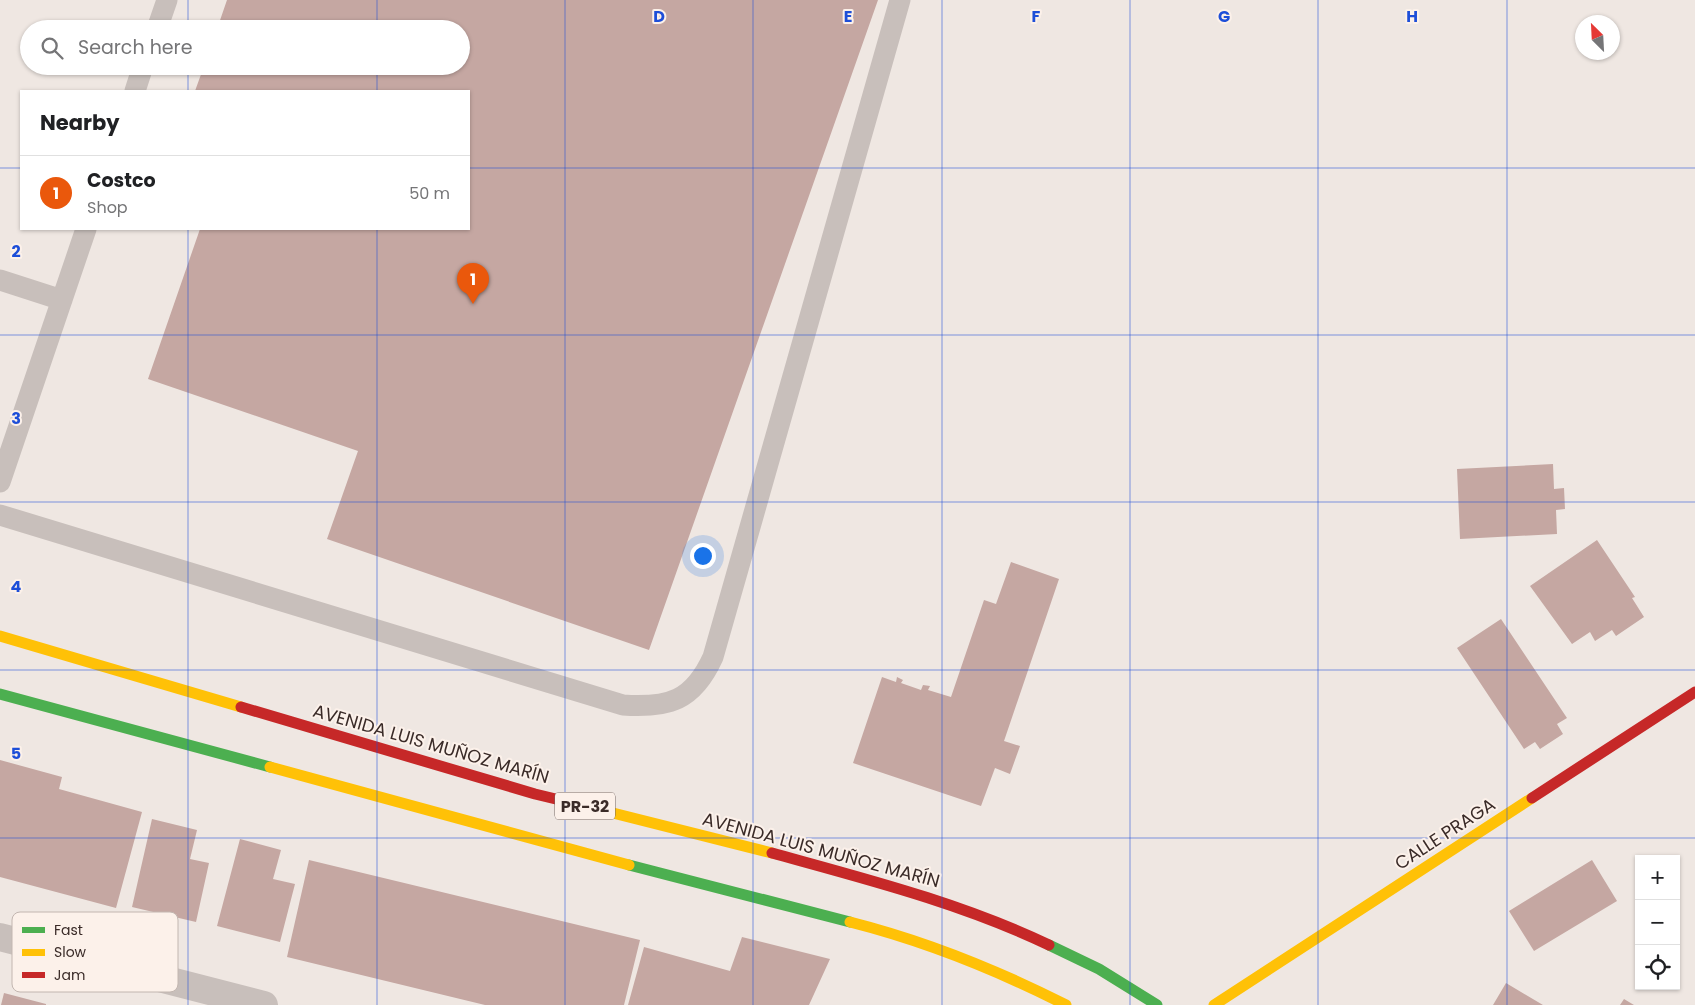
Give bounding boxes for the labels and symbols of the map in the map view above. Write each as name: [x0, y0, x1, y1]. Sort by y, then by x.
text: D: [653, 5, 665, 28]
text: E: [844, 5, 852, 28]
text: F: [1032, 5, 1041, 28]
text: G: [1218, 5, 1230, 28]
text: H: [1406, 5, 1418, 28]
north arrow: [1575, 15, 1620, 60]
text: 2: [11, 240, 21, 263]
pin: 1: [457, 263, 489, 304]
text: 3: [11, 407, 21, 430]
your location: [690, 543, 716, 569]
text: 4: [11, 575, 22, 598]
street label: AVENIDA LUIS MUÑOZ MARÍN: [310, 698, 552, 789]
text: 5: [11, 742, 21, 765]
road number: PR-32: [555, 792, 615, 819]
street label: CALLE PRAGA: [1390, 792, 1500, 875]
street label: AVENIDA LUIS MUÑOZ MARÍN: [700, 806, 943, 893]
legend: [12, 912, 178, 992]
text: Fast: [54, 920, 83, 940]
text: Slow: [54, 942, 87, 962]
text: Jam: [54, 965, 85, 985]

